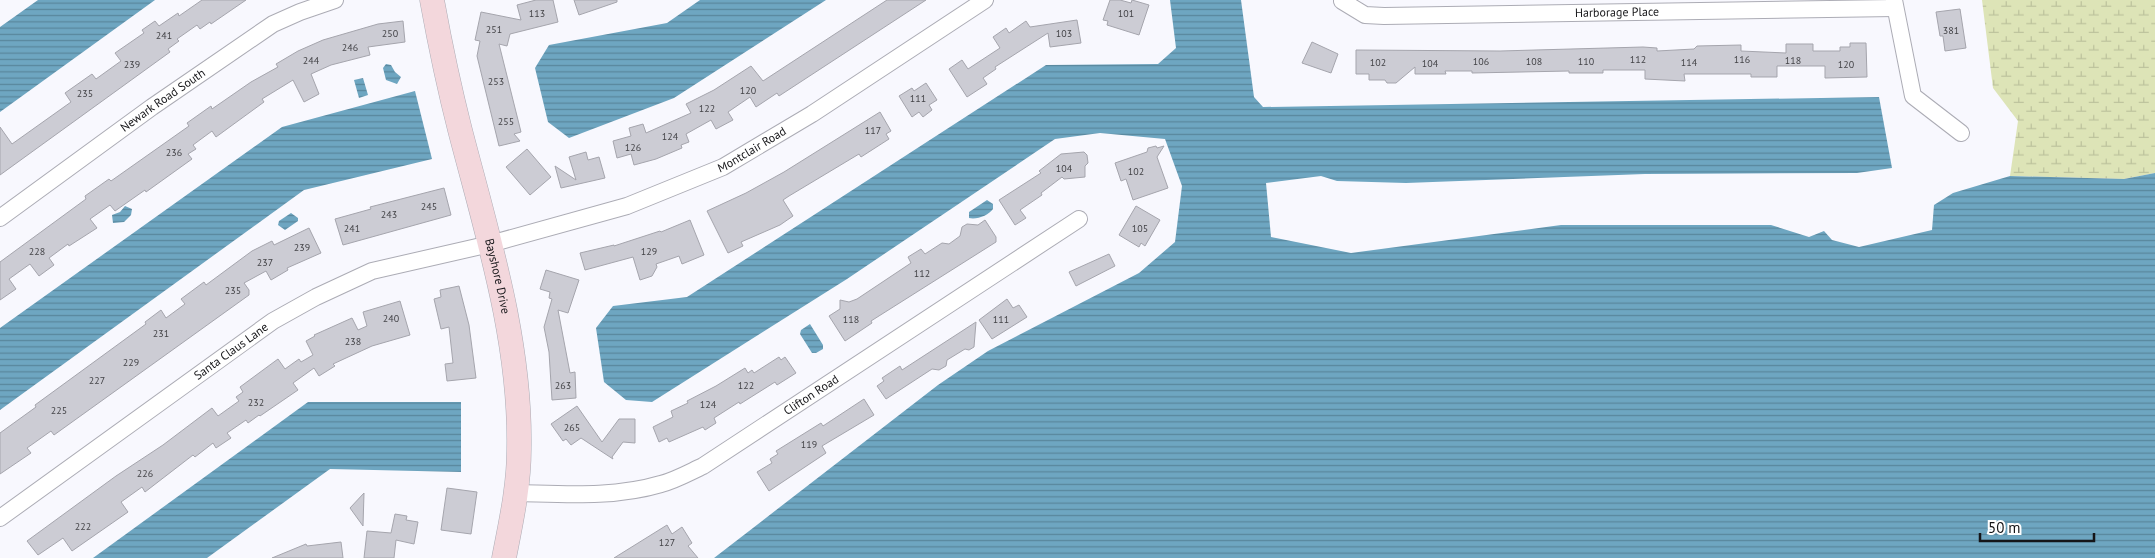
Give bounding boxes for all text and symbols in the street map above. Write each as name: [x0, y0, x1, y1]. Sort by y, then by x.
street label: Harborage Place: [1575, 4, 1659, 20]
house number: 113: [529, 7, 545, 20]
house number: 101: [1118, 7, 1134, 20]
house number: 251: [486, 23, 502, 36]
house number: 381: [1943, 24, 1959, 37]
house number: 250: [382, 27, 399, 40]
house number: 103: [1056, 27, 1072, 40]
house number: 241: [156, 29, 172, 42]
house number: 246: [342, 41, 358, 54]
house number: 112: [1630, 53, 1646, 66]
house number: 116: [1734, 53, 1750, 66]
house number: 244: [303, 54, 320, 67]
house number: 118: [1785, 54, 1801, 67]
house number: 106: [1473, 55, 1489, 68]
house number: 108: [1526, 55, 1542, 68]
house number: 110: [1578, 55, 1595, 68]
house number: 102: [1370, 56, 1386, 69]
house number: 114: [1681, 56, 1698, 69]
house number: 104: [1422, 57, 1439, 70]
house number: 239: [124, 58, 140, 71]
house number: 120: [1838, 58, 1855, 71]
street label: Newark Road South: [117, 65, 208, 135]
house number: 253: [488, 75, 504, 88]
house number: 120: [740, 84, 757, 97]
house number: 235: [77, 87, 93, 100]
house number: 111: [910, 92, 926, 105]
house number: 122: [699, 102, 715, 115]
house number: 255: [498, 115, 514, 128]
street label: Montclair Road: [715, 123, 789, 175]
house number: 117: [865, 124, 881, 137]
house number: 124: [662, 130, 679, 143]
house number: 126: [625, 141, 641, 154]
house number: 236: [166, 146, 182, 159]
house number: 104: [1056, 162, 1073, 175]
house number: 102: [1128, 165, 1144, 178]
house number: 245: [421, 200, 437, 213]
house number: 243: [381, 208, 397, 221]
house number: 241: [344, 222, 360, 235]
house number: 105: [1132, 222, 1148, 235]
street label: Bayshore Drive: [482, 237, 514, 315]
house number: 239: [294, 241, 310, 254]
house number: 228: [29, 245, 45, 258]
house number: 129: [641, 245, 657, 258]
house number: 237: [257, 256, 273, 269]
house number: 112: [914, 267, 930, 280]
house number: 235: [225, 284, 241, 297]
house number: 240: [383, 312, 400, 325]
house number: 118: [843, 313, 859, 326]
house number: 111: [993, 313, 1009, 326]
street label: Santa Claus Lane: [191, 319, 271, 383]
house number: 231: [153, 327, 169, 340]
house number: 238: [345, 335, 361, 348]
house number: 229: [123, 356, 139, 369]
street label: Clifton Road: [780, 371, 841, 418]
house number: 227: [89, 374, 105, 387]
house number: 263: [555, 379, 571, 392]
house number: 122: [738, 379, 754, 392]
house number: 232: [248, 396, 264, 409]
house number: 124: [700, 398, 717, 411]
house number: 225: [51, 404, 67, 417]
house number: 265: [564, 421, 580, 434]
house number: 119: [801, 438, 817, 451]
house number: 226: [137, 467, 153, 480]
scale bar: [1980, 510, 2094, 542]
text: 50 m: [1988, 518, 2021, 537]
house number: 222: [75, 520, 91, 533]
house number: 127: [659, 536, 675, 549]

